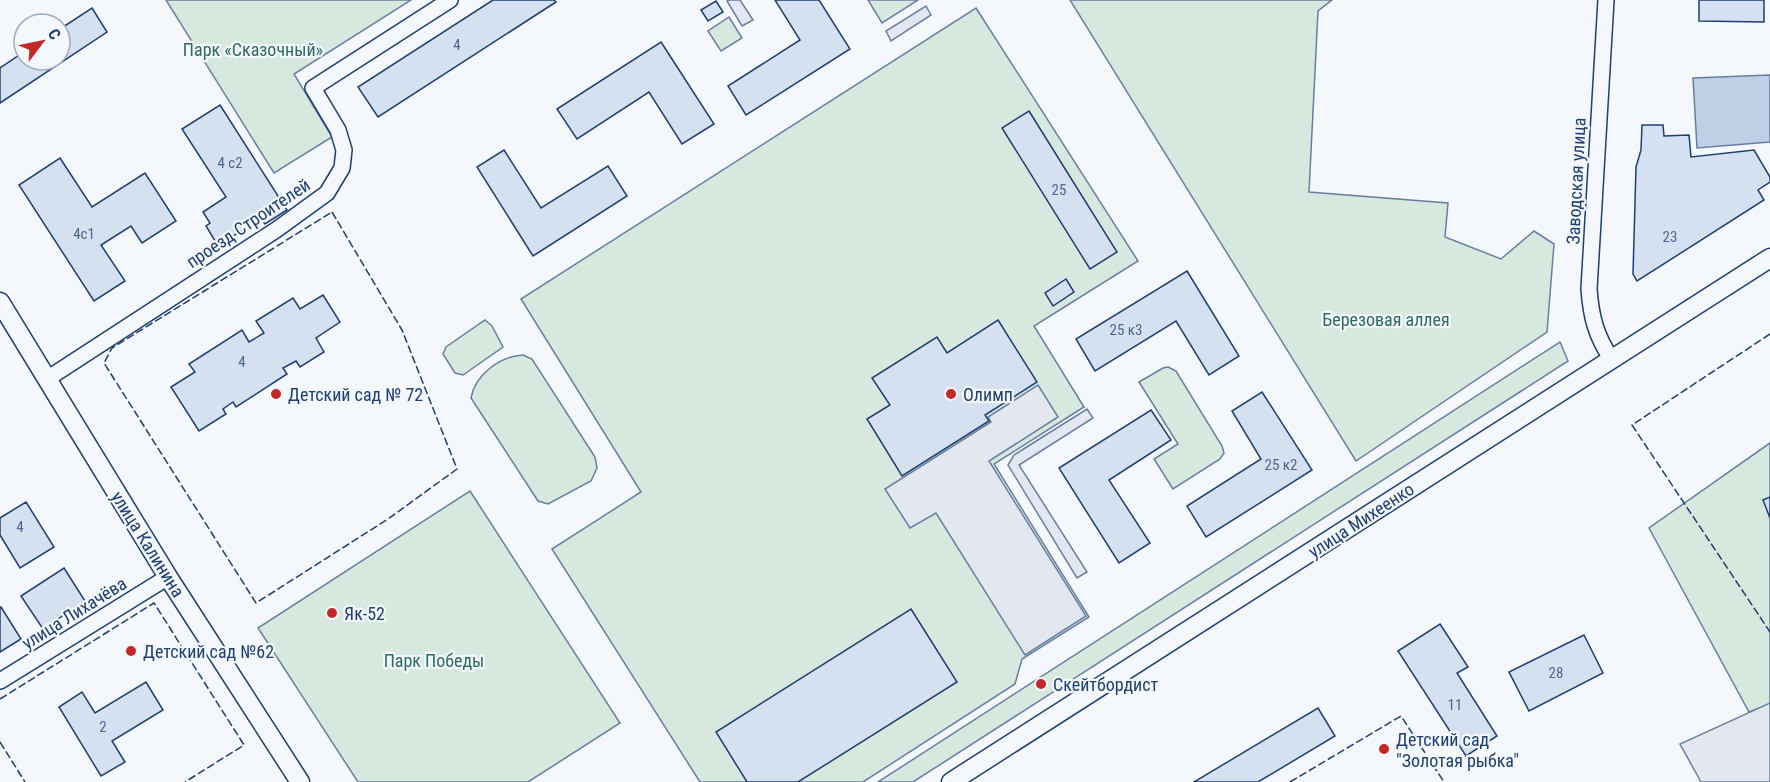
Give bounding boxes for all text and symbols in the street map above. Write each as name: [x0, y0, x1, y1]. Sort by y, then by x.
north arrow: [12, 12, 72, 72]
text: С: [44, 25, 65, 43]
house number: 4: [453, 36, 461, 54]
park label: Парк «Сказочный»: [183, 39, 323, 60]
street label: Заводская улица: [1562, 117, 1590, 245]
house number: 4 с2: [217, 154, 243, 172]
street label: проезд Строителей: [182, 174, 314, 272]
house number: 25: [1052, 181, 1066, 199]
house number: 4с1: [73, 225, 95, 243]
house number: 23: [1663, 228, 1677, 246]
park label: Березовая аллея: [1322, 309, 1450, 330]
house number: 25 к3: [1110, 321, 1142, 339]
house number: 4: [238, 353, 246, 371]
place label: Детский сад № 72: [288, 384, 423, 405]
place label: Олимп: [963, 384, 1013, 405]
marker: Детский сад № 72: [269, 387, 283, 401]
marker: Олимп: [944, 387, 958, 401]
house number: 25 к2: [1265, 456, 1297, 474]
street label: улица Михеенко: [1304, 478, 1418, 562]
street label: улица Калинина: [107, 487, 189, 601]
house number: 4: [16, 518, 24, 536]
street label: улица Лихачёва: [18, 573, 130, 653]
place label: Як-52: [344, 603, 385, 624]
marker: Як-52: [325, 606, 339, 620]
place label: Детский сад №62: [143, 641, 274, 662]
marker: Детский сад №62: [124, 644, 138, 658]
park label: Парк Победы: [384, 650, 484, 671]
house number: 28: [1549, 664, 1563, 682]
place label: Скейтбордист: [1053, 674, 1159, 695]
marker: Скейтбордист: [1034, 677, 1048, 691]
house number: 11: [1448, 696, 1462, 714]
house number: 2: [99, 718, 107, 736]
place label: Детский сад "Золотая рыбка": [1396, 729, 1519, 771]
marker: Детский сад "Золотая рыбка": [1377, 742, 1391, 756]

